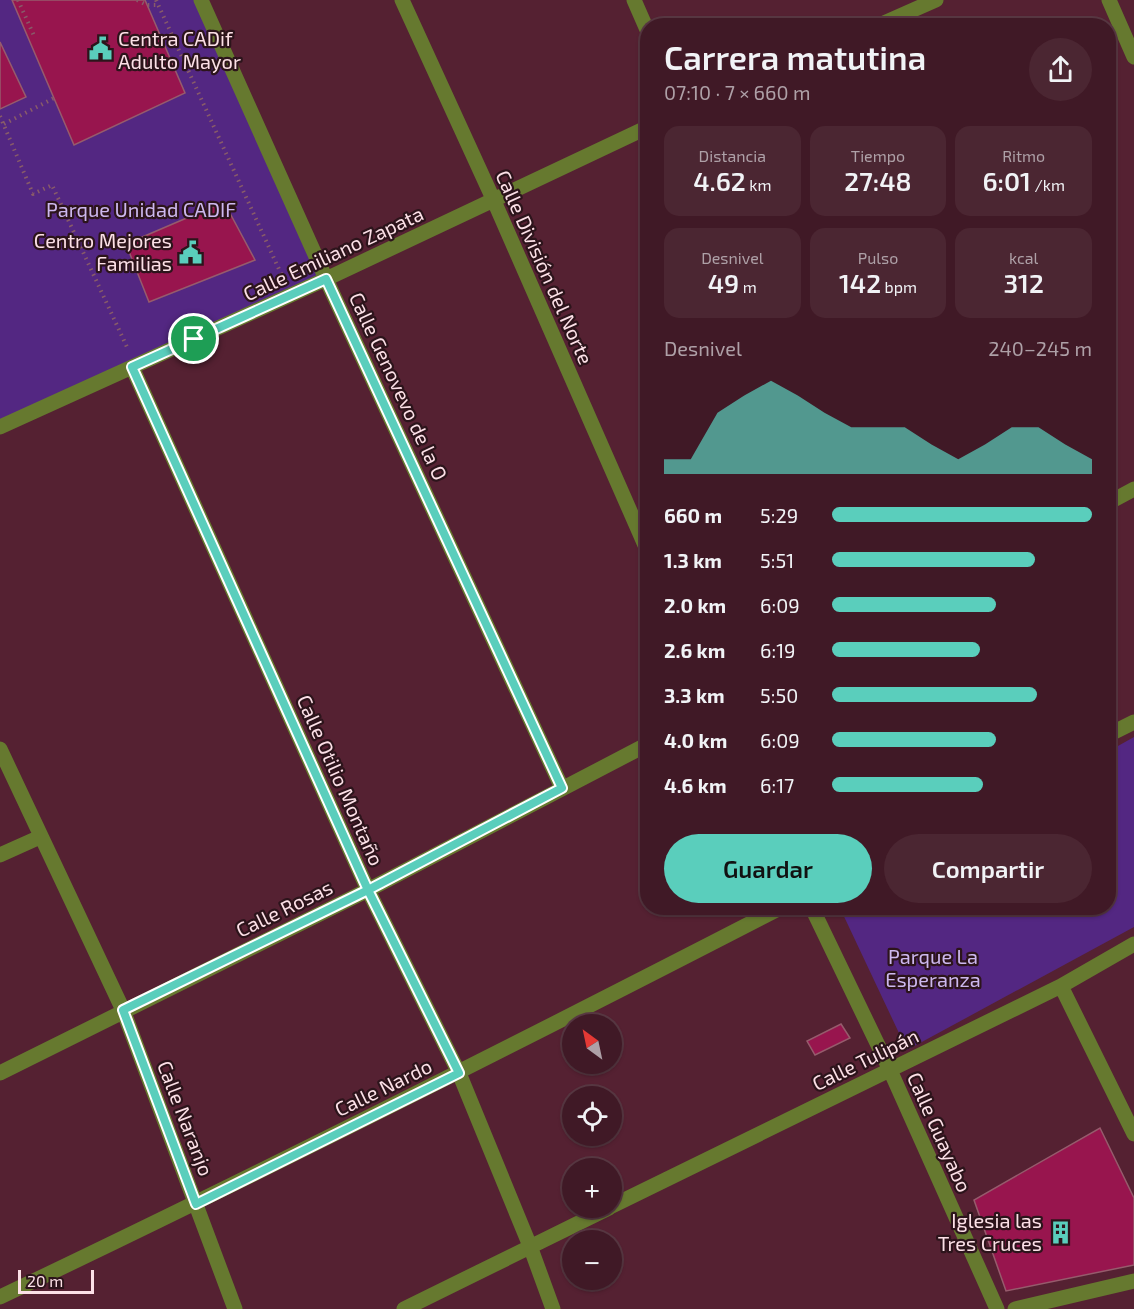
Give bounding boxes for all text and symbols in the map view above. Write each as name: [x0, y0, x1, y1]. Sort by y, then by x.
place label: Centra CADif Adulto Mayor: [118, 26, 241, 73]
public building icon: Centra CADif Adulto Mayor: [87, 36, 113, 62]
text: Carrera matutina: [664, 37, 926, 77]
button: share: [1029, 38, 1092, 101]
text: 07:10 · 7 × 660 m: [664, 80, 810, 104]
text: Distancia: [699, 146, 766, 165]
text: Tiempo: [851, 146, 905, 165]
text: Ritmo: [1002, 146, 1045, 165]
text: 4.62: [693, 165, 746, 196]
text: 27:48: [844, 165, 912, 196]
text: 6:01: [982, 165, 1031, 196]
street label: Calle División del Norte: [491, 166, 599, 368]
text: km: [746, 175, 771, 194]
text: /km: [1031, 175, 1065, 194]
park label: Parque Unidad CADIF: [46, 197, 236, 221]
street label: Calle Emiliano Zapata: [239, 201, 427, 305]
place label: Centro Mejores Familias: [34, 228, 172, 275]
public building icon: Centro Mejores Familias: [177, 239, 203, 265]
text: Desnivel: [701, 248, 764, 267]
text: Pulso: [858, 248, 898, 267]
text: kcal: [1009, 248, 1038, 267]
text: 49: [708, 267, 739, 298]
text: 142: [839, 267, 881, 298]
text: 312: [1003, 267, 1044, 298]
text: m: [739, 277, 757, 296]
text: bpm: [881, 277, 917, 296]
street label: Calle Genovevo de la O: [345, 288, 453, 484]
pin: [168, 313, 219, 364]
icon: arrive: [177, 322, 210, 355]
text: Desnivel: [664, 336, 742, 360]
text: 240–245 m: [988, 336, 1092, 360]
text: 660 m: [664, 503, 722, 527]
text: 5:29: [760, 503, 798, 527]
text: 1.3 km: [664, 548, 722, 572]
text: 5:51: [760, 548, 794, 572]
text: 2.0 km: [664, 593, 726, 617]
text: 6:09: [760, 593, 800, 617]
text: 2.6 km: [664, 638, 725, 662]
text: 6:19: [760, 638, 796, 662]
text: 3.3 km: [664, 683, 725, 707]
text: 5:50: [760, 683, 798, 707]
street label: Calle Otilio Montaño: [293, 691, 389, 869]
text: 4.0 km: [664, 728, 727, 752]
text: 6:09: [760, 728, 800, 752]
text: 4.6 km: [664, 773, 727, 797]
text: 6:17: [760, 773, 794, 797]
button: Guardar: [664, 834, 872, 903]
button: Compartir: [884, 834, 1092, 903]
street label: Calle Rosas: [232, 874, 336, 942]
park label: Parque La Esperanza: [885, 944, 981, 991]
north arrow: [562, 1014, 622, 1074]
map controls: [562, 1014, 622, 1290]
street label: Calle Tulipán: [808, 1023, 922, 1095]
street label: Calle Nardo: [330, 1053, 436, 1121]
street label: Calle Naranjo: [153, 1057, 219, 1179]
street label: Calle Guayabo: [903, 1068, 977, 1196]
button: locate: [562, 1086, 622, 1146]
button: +: [562, 1158, 622, 1218]
place label: Iglesia las Tres Cruces: [938, 1208, 1042, 1255]
building icon: Iglesia las Tres Cruces: [1047, 1219, 1073, 1245]
button: −: [562, 1230, 622, 1290]
scale bar: [18, 1267, 94, 1294]
text: 20 m: [27, 1271, 63, 1290]

